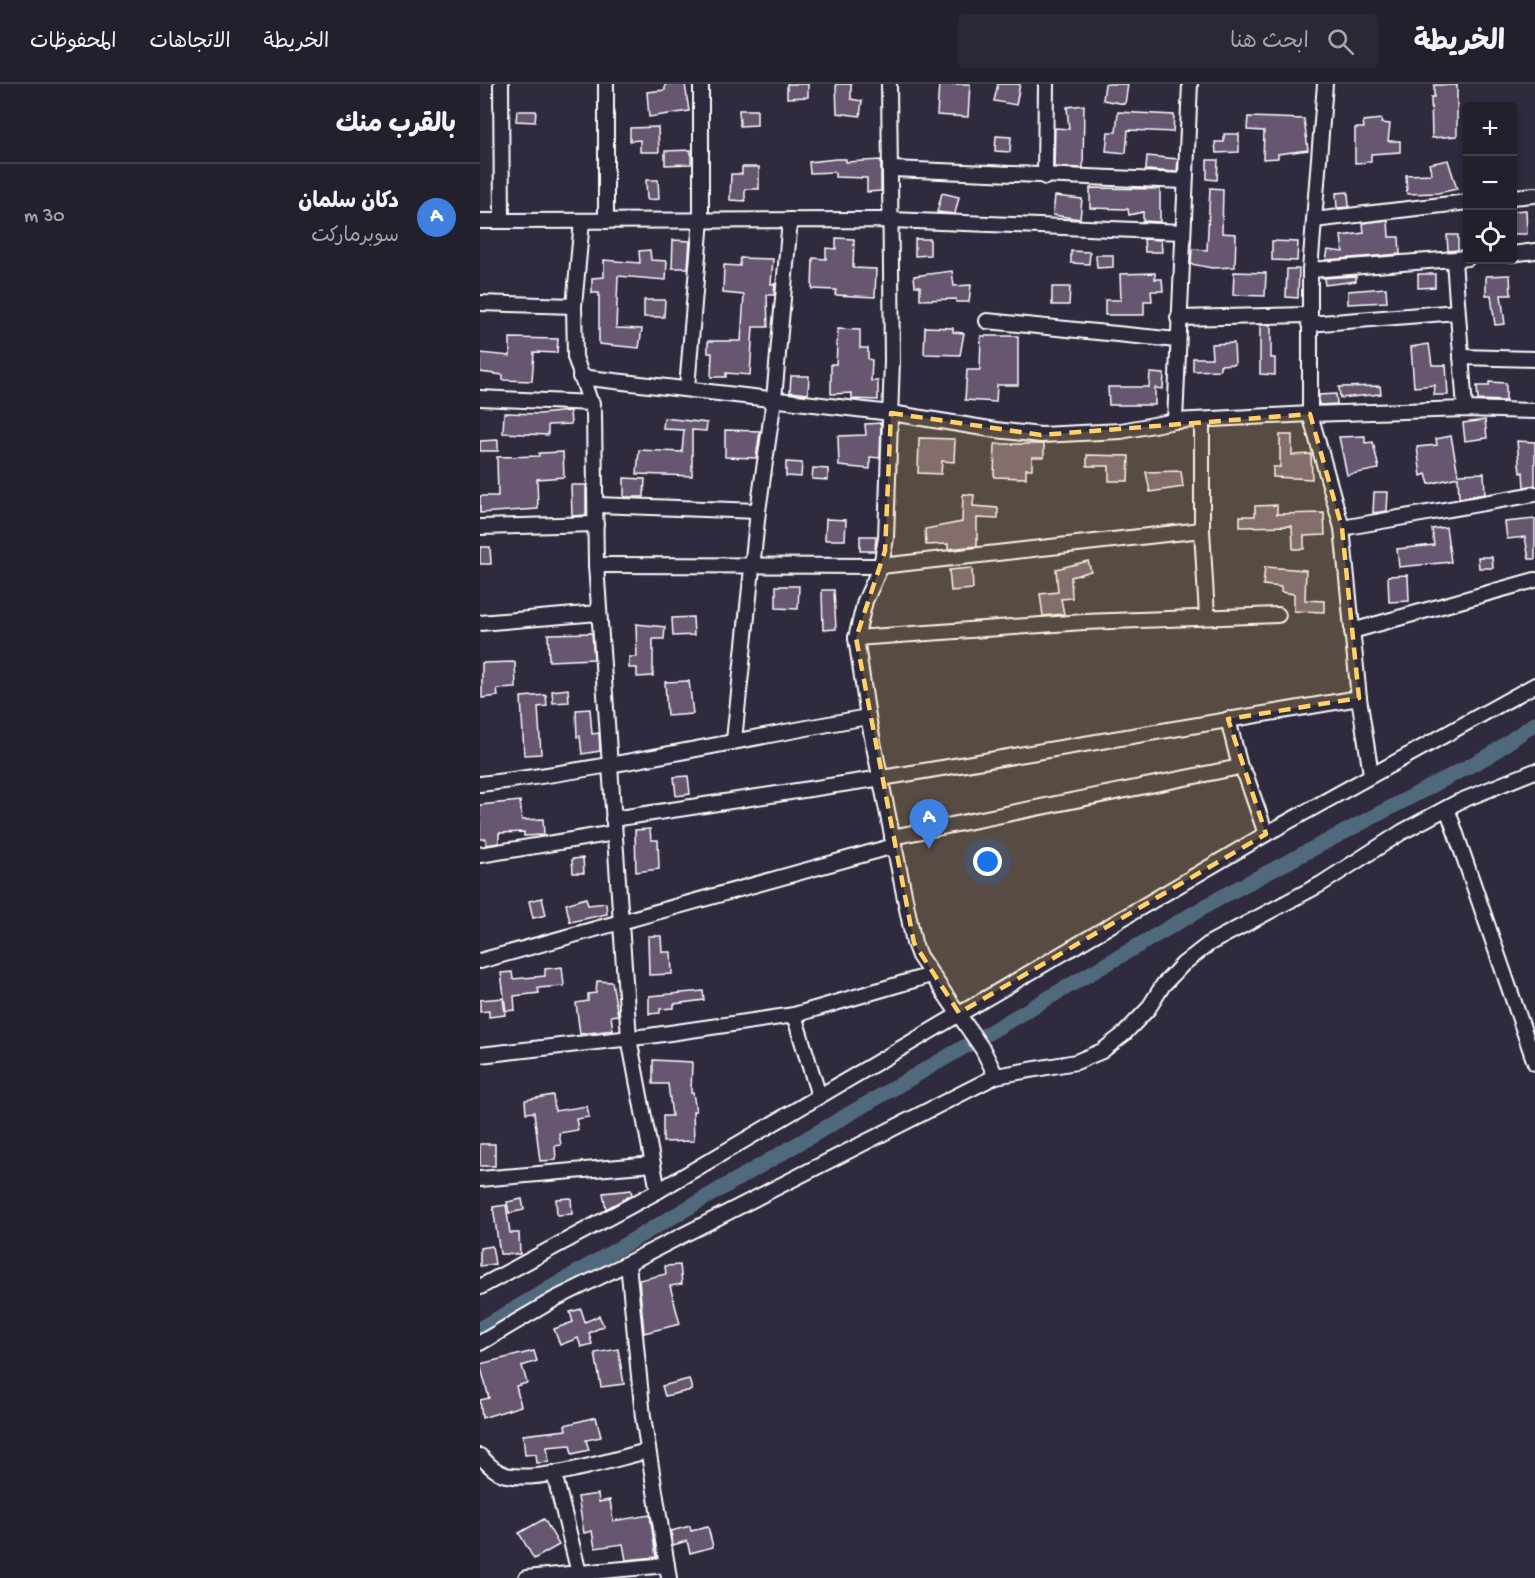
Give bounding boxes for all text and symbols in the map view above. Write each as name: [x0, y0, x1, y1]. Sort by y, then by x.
search box: [958, 14, 1378, 68]
icon: search: [1324, 25, 1357, 58]
text: الخريطة: [1414, 27, 1505, 60]
text: ابحث هنا: [1230, 30, 1309, 56]
text: المحفوظات: [30, 31, 116, 56]
text: الاتجاهات: [149, 31, 231, 56]
text: الخريطة: [264, 31, 329, 56]
map controls: [1463, 102, 1517, 264]
button: +: [1463, 102, 1517, 156]
text: بالقرب منك: [336, 111, 456, 142]
button: −: [1463, 156, 1517, 210]
text: دكان سلمان: [298, 190, 399, 216]
text: 30 m: [24, 206, 65, 229]
text: A: [431, 206, 442, 229]
button: locate: [1463, 210, 1517, 264]
text: سوبرماركت: [311, 226, 399, 249]
pin: A: [910, 800, 948, 849]
your location: [973, 847, 1002, 876]

